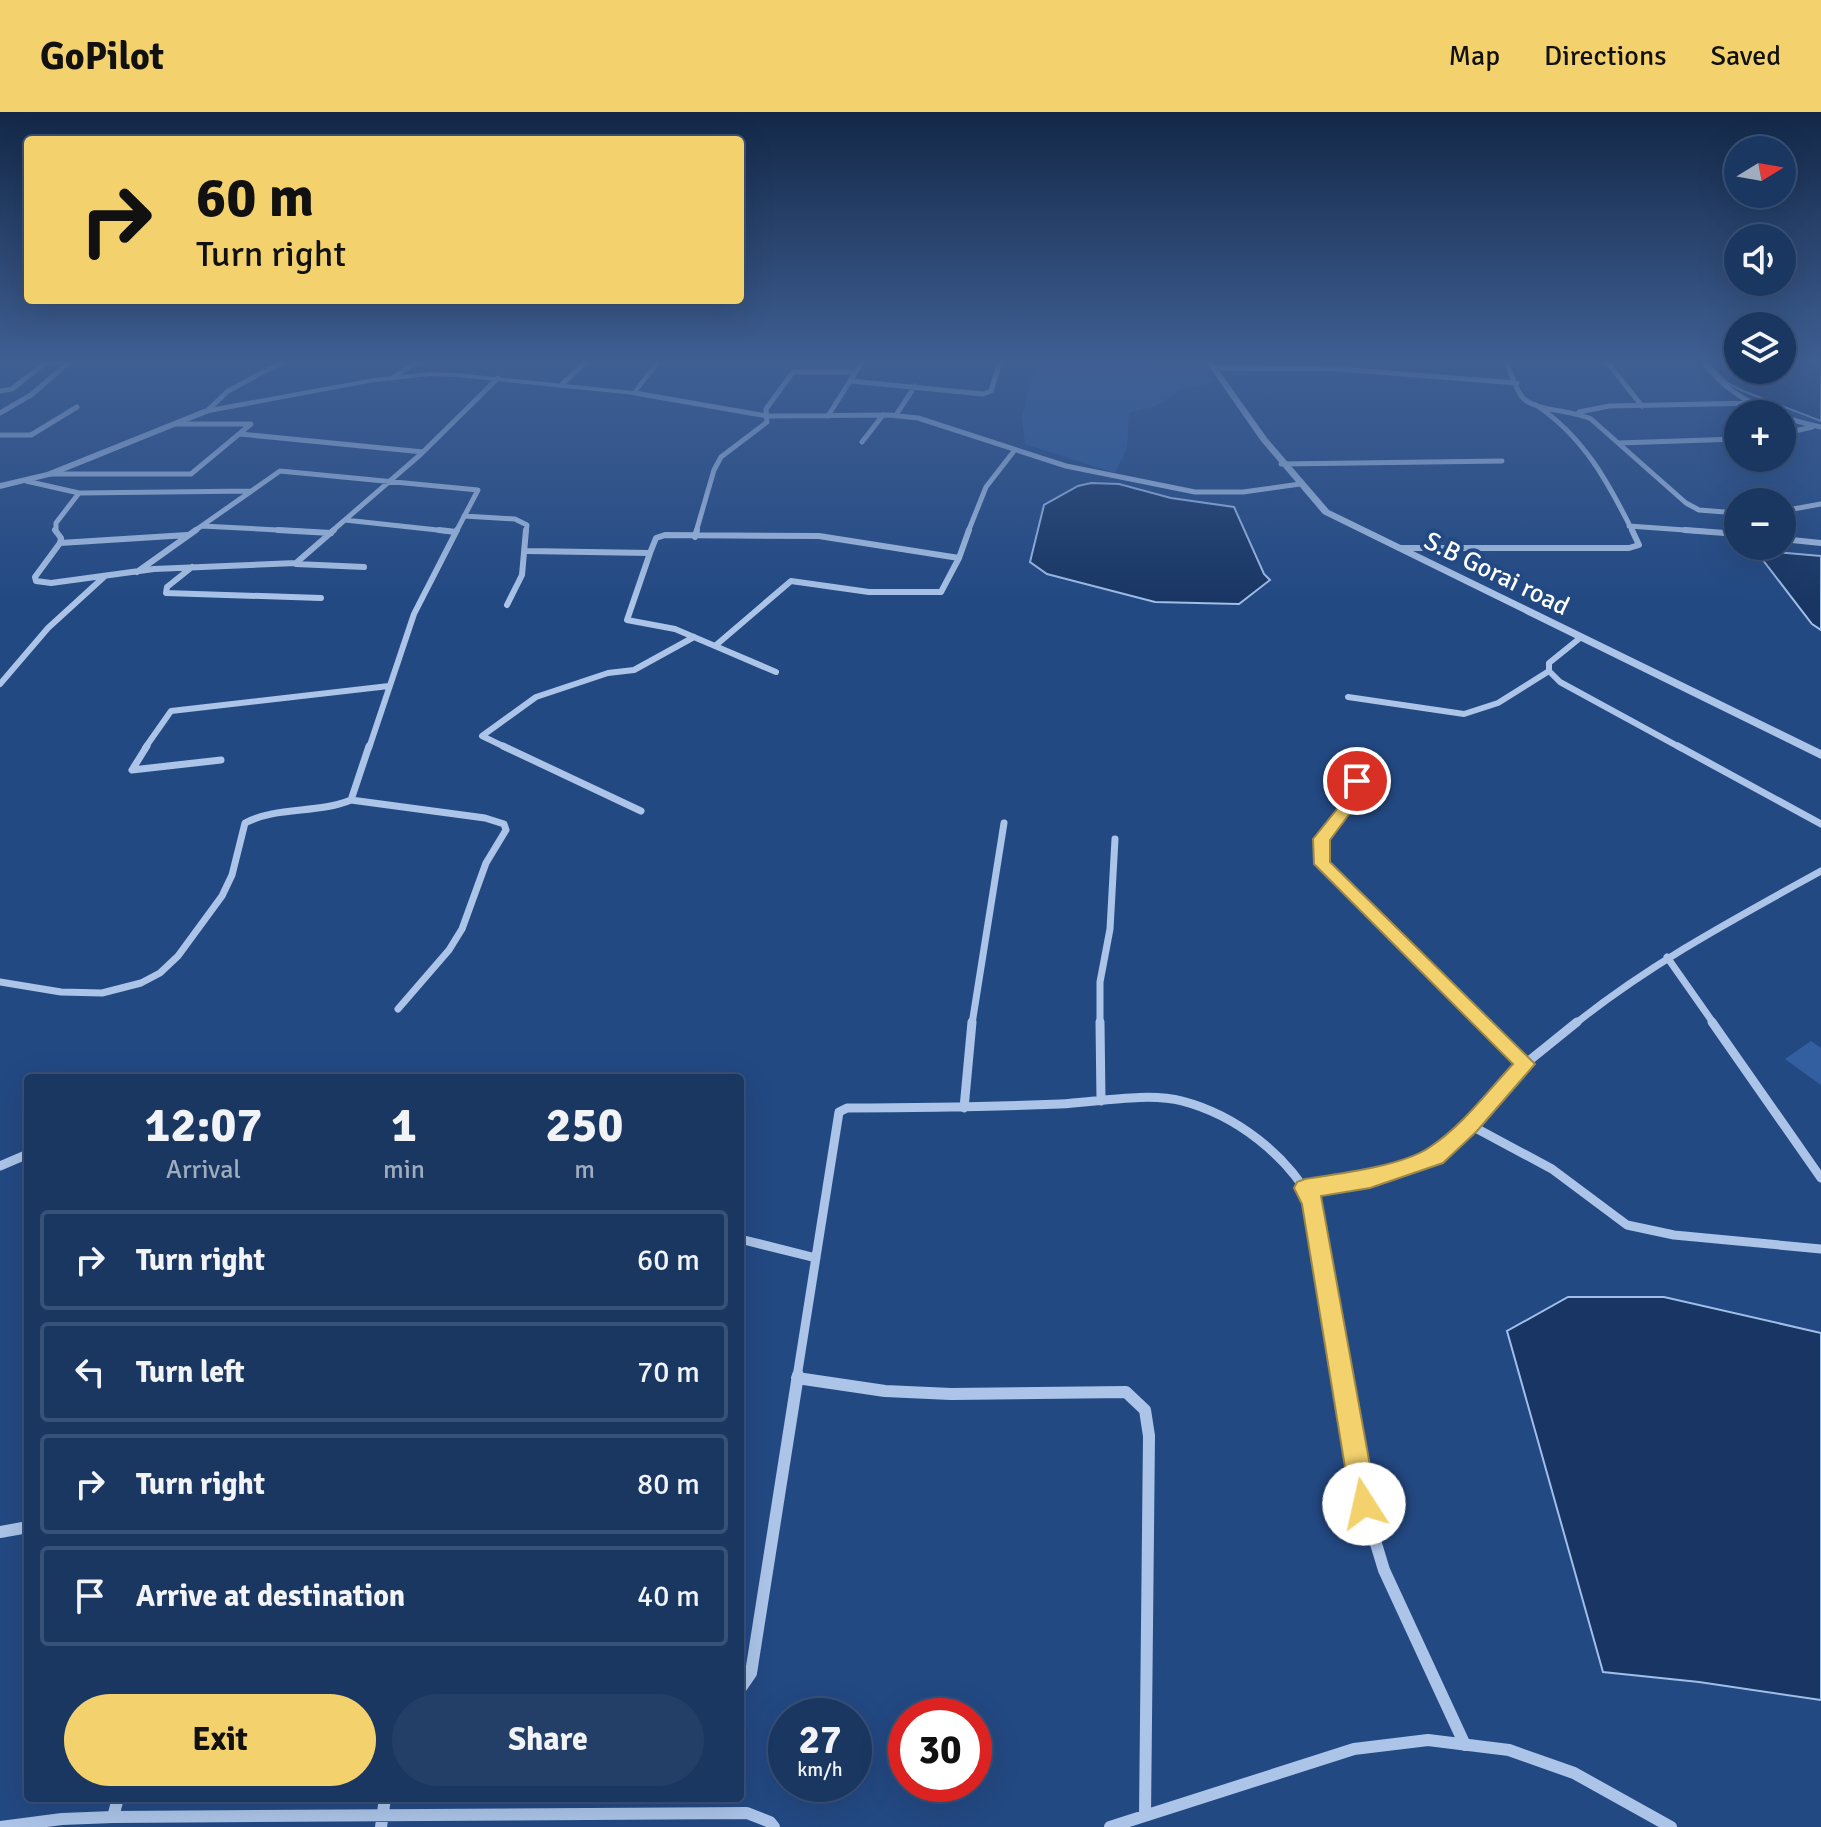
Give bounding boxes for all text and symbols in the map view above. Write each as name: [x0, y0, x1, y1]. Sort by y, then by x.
text: GoPilot: [40, 33, 164, 80]
text: Map: [1448, 39, 1500, 73]
text: Directions: [1544, 39, 1666, 73]
text: Saved: [1710, 39, 1781, 73]
north arrow: [1724, 136, 1796, 208]
map controls: [1724, 136, 1796, 560]
text: 60 m: [196, 163, 314, 232]
icon: right: [64, 168, 168, 272]
button: sound: [1724, 224, 1796, 296]
text: Turn right: [196, 232, 346, 277]
button: layers: [1724, 312, 1796, 384]
button: +: [1724, 400, 1796, 472]
button: −: [1724, 488, 1796, 560]
street label: S.B Gorai road: [1419, 525, 1574, 623]
pin: [1323, 747, 1391, 815]
icon: arrive: [1335, 759, 1379, 803]
text: 12:07: [145, 1096, 262, 1155]
text: 1: [391, 1096, 417, 1155]
text: 250: [546, 1096, 623, 1155]
text: Arrival: [166, 1154, 241, 1186]
text: min: [383, 1154, 425, 1186]
text: m: [574, 1154, 595, 1186]
icon: right: [68, 1238, 112, 1282]
text: Turn right: [136, 1242, 265, 1279]
text: 60 m: [637, 1242, 700, 1279]
icon: left: [68, 1350, 112, 1394]
text: Turn left: [136, 1354, 245, 1391]
text: 70 m: [637, 1354, 700, 1391]
icon: right: [68, 1462, 112, 1506]
position arrow: [1322, 1462, 1406, 1546]
text: Turn right: [136, 1466, 265, 1503]
text: 80 m: [637, 1466, 700, 1503]
icon: arrive: [68, 1574, 112, 1618]
text: Arrive at destination: [136, 1578, 405, 1615]
text: 40 m: [637, 1578, 700, 1615]
button: Exit: [64, 1694, 376, 1786]
button: Share: [392, 1694, 704, 1786]
speed limit sign: 30: [888, 1698, 992, 1802]
text: 27: [798, 1715, 842, 1765]
text: km/h: [797, 1757, 843, 1782]

